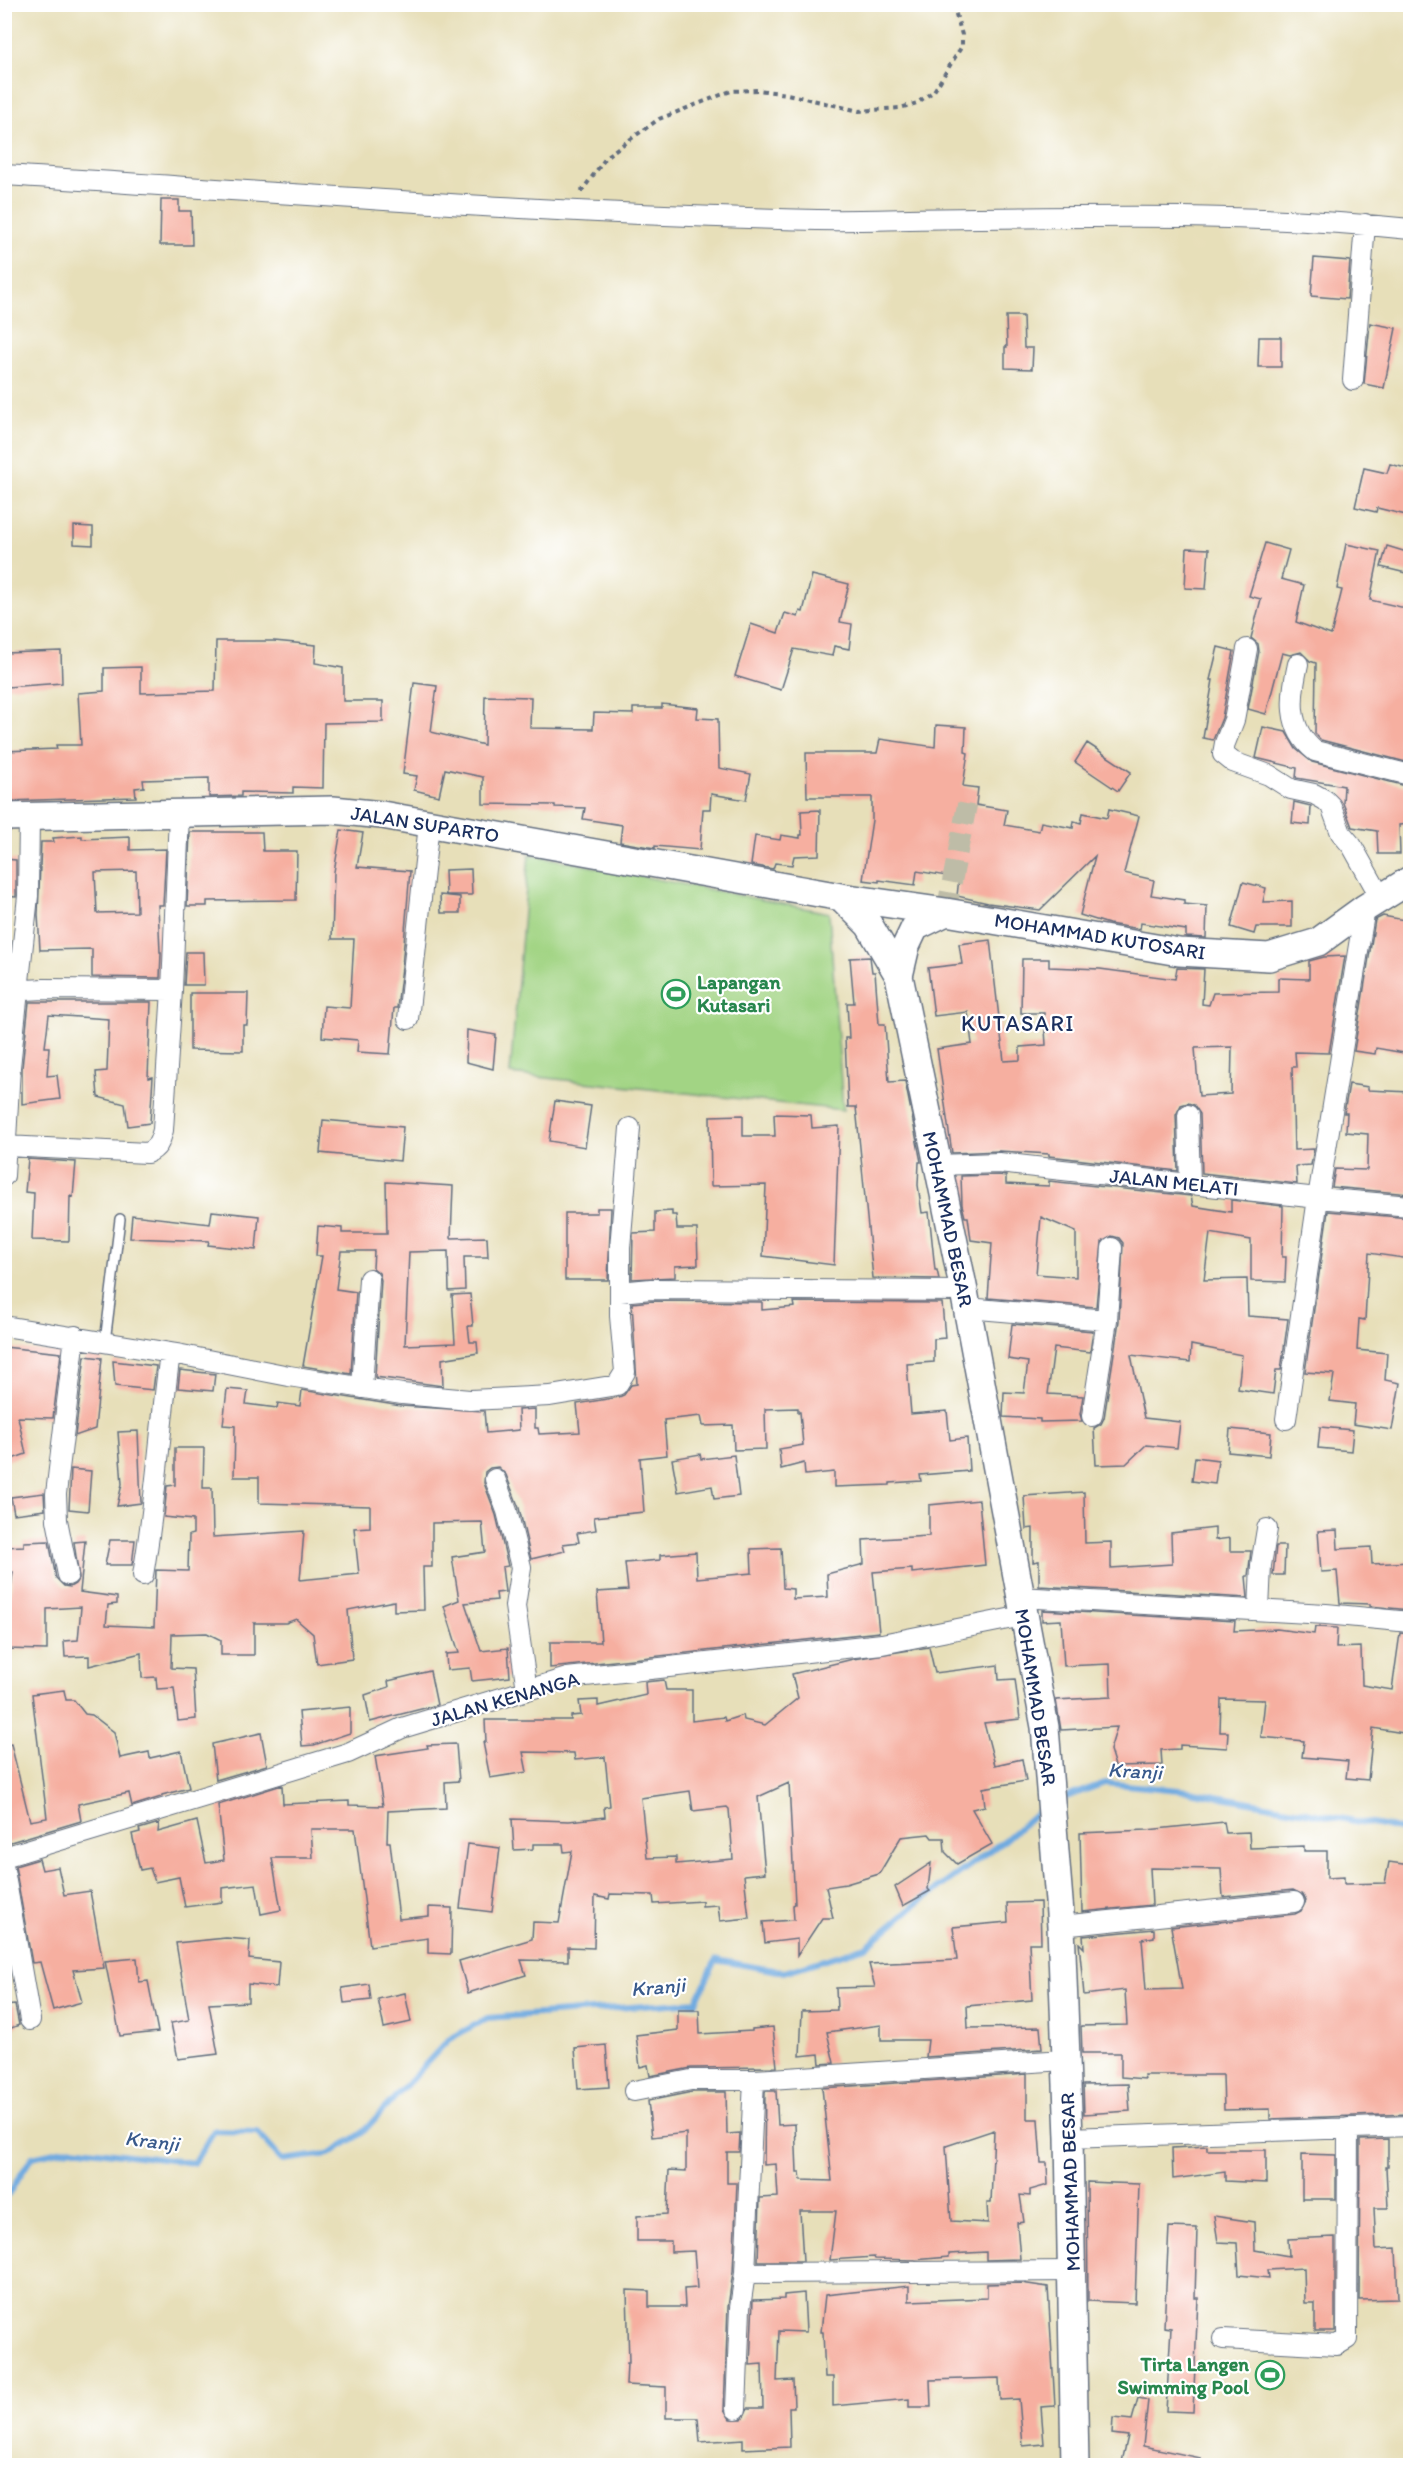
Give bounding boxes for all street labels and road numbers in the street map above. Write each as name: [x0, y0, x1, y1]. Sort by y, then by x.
street label: JALAN SUPARTO: [349, 800, 501, 848]
street label: MOHAMMAD KUTOSARI: [993, 907, 1207, 965]
street label: MOHAMMAD BESAR: [918, 1129, 978, 1309]
street label: JALAN MELATI: [1108, 1163, 1240, 1201]
street label: MOHAMMAD BESAR: [1010, 1607, 1062, 1788]
street label: JALAN KENANGA: [428, 1666, 582, 1732]
street label: MOHAMMAD BESAR: [1055, 2092, 1085, 2272]

